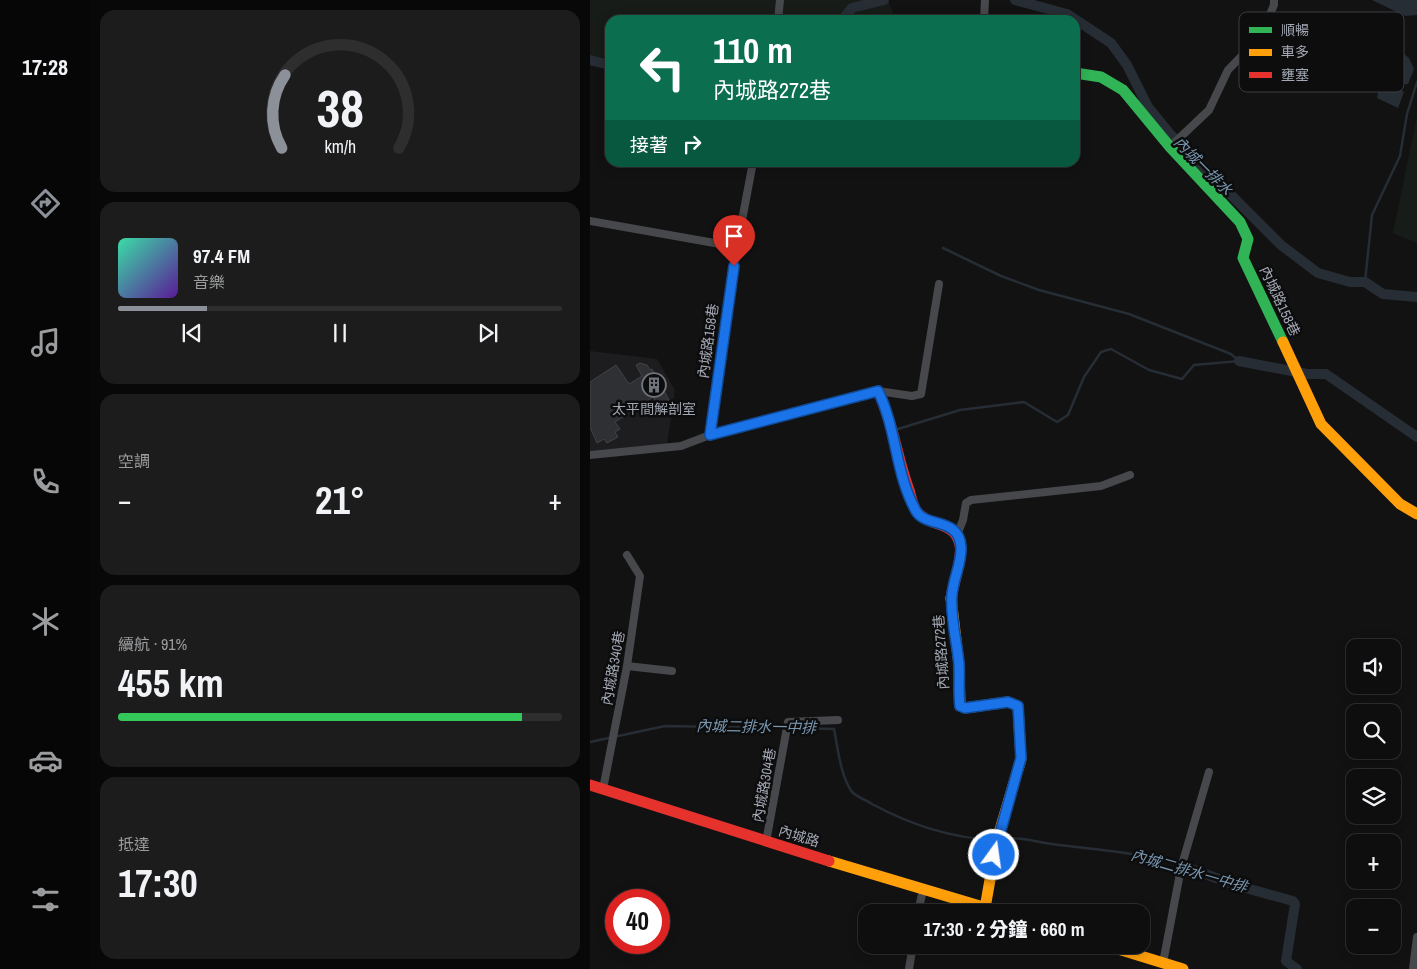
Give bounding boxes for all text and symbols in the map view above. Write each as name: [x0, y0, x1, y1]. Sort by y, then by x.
legend: [1239, 12, 1404, 92]
text: 順暢: [1281, 21, 1309, 39]
text: 110 m: [713, 27, 793, 74]
icon: left: [630, 35, 695, 100]
text: 車多: [1281, 43, 1309, 61]
text: 17:28: [22, 52, 68, 82]
text: 壅塞: [1281, 66, 1309, 84]
text: 38: [316, 73, 364, 143]
text: 內城路272巷: [713, 75, 831, 105]
icon: right: [678, 130, 706, 158]
text: 接著: [630, 132, 668, 158]
water label: 內城一排水: [1169, 132, 1238, 200]
text: km/h: [324, 135, 356, 159]
icon: directions: [28, 186, 63, 221]
pin: [713, 215, 755, 266]
icon: arrive: [720, 222, 748, 250]
text: 97.4 FM: [193, 243, 250, 269]
street label: 內城路158巷: [1256, 263, 1304, 339]
text: 音樂: [193, 271, 225, 293]
street label: 內城路158巷: [694, 303, 722, 379]
icon: previous: [178, 319, 206, 347]
icon: pause: [326, 319, 354, 347]
icon: next: [474, 319, 502, 347]
icon: music: [28, 325, 63, 360]
building icon: 太平間解剖室: [641, 372, 667, 398]
place label: 太平間解剖室: [612, 400, 696, 418]
text: 空調: [118, 450, 150, 472]
icon: phone: [28, 464, 63, 499]
text: 21°: [315, 475, 365, 526]
text: −: [118, 481, 131, 519]
text: +: [549, 481, 562, 519]
icon: climate: [28, 604, 63, 639]
street label: 內城路272巷: [929, 614, 953, 690]
street label: 內城路340巷: [598, 629, 628, 707]
text: 續航 · 91%: [118, 633, 187, 655]
map controls: [1346, 639, 1401, 954]
button: sound: [1346, 639, 1401, 694]
text: 455 km: [118, 658, 224, 709]
button: search: [1346, 704, 1401, 759]
water label: 內城二排水一中排: [696, 715, 818, 738]
icon: car: [28, 743, 63, 778]
street label: 內城路304巷: [749, 746, 779, 824]
button: layers: [1346, 769, 1401, 824]
street label: 內城路: [776, 821, 822, 851]
position arrow: [967, 828, 1019, 880]
text: 抵達: [118, 833, 150, 855]
button: +: [1346, 834, 1401, 889]
water label: 內城二排水一中排: [1129, 844, 1252, 898]
text: 17:30: [118, 858, 198, 909]
icon: filters: [28, 882, 63, 917]
speed limit sign: 40: [605, 889, 670, 954]
button: −: [1346, 899, 1401, 954]
text: 17:30 · 2 分鐘 · 660 m: [923, 916, 1085, 942]

